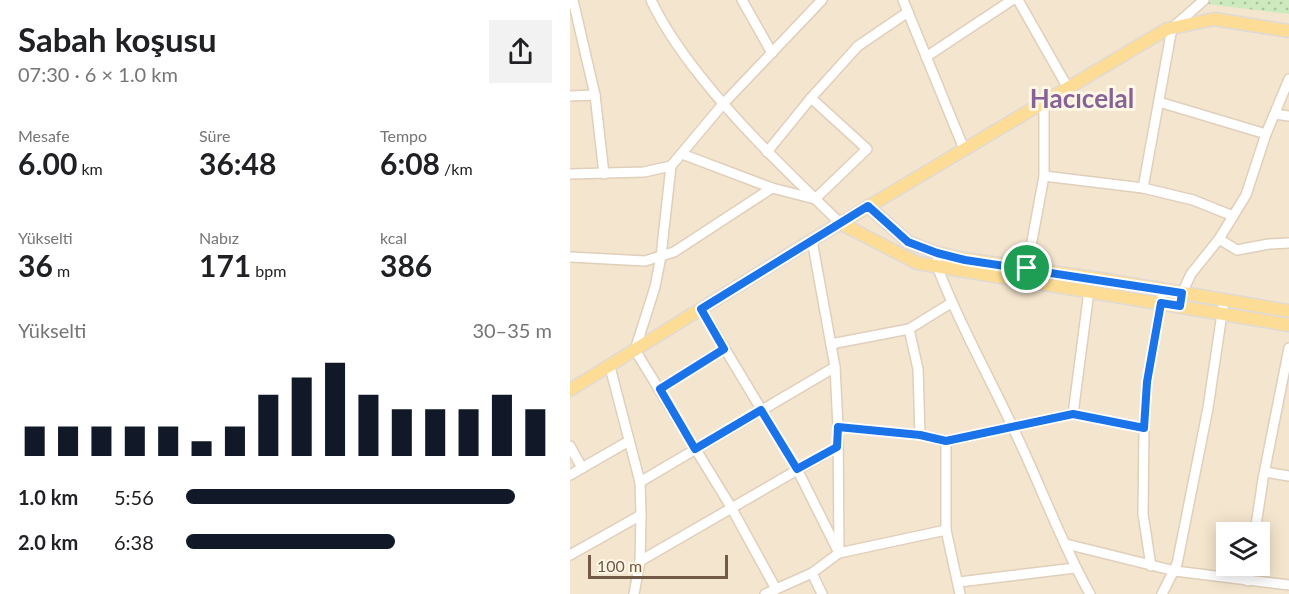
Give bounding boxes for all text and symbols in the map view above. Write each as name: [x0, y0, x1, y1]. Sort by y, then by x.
text: Sabah koşusu: [18, 19, 217, 59]
button: share: [489, 20, 552, 83]
text: 07:30 · 6 × 1.0 km: [18, 62, 178, 86]
district label: Hacıcelal: [1030, 82, 1134, 114]
text: Mesafe: [18, 126, 70, 145]
text: Süre: [199, 126, 230, 145]
text: Tempo: [380, 126, 427, 145]
text: 6.00: [18, 145, 77, 181]
text: 36:48: [199, 145, 276, 181]
text: 6:08: [380, 145, 440, 181]
text: km: [77, 159, 103, 178]
text: /km: [440, 159, 473, 178]
text: Yükselti: [18, 228, 73, 247]
text: Nabız: [199, 228, 239, 247]
text: kcal: [380, 228, 407, 247]
pin: [1001, 242, 1052, 293]
text: 36: [18, 247, 53, 283]
text: 171: [199, 247, 251, 283]
text: 386: [380, 247, 432, 283]
icon: arrive: [1010, 251, 1043, 284]
text: m: [53, 261, 70, 280]
text: bpm: [251, 261, 286, 280]
text: Yükselti: [18, 318, 86, 342]
text: 30–35 m: [472, 318, 552, 342]
text: 1.0 km: [18, 485, 78, 509]
text: 5:56: [114, 485, 154, 509]
map controls: [1216, 522, 1270, 576]
button: layers: [1216, 522, 1270, 576]
text: 2.0 km: [18, 530, 78, 554]
text: 6:38: [114, 530, 154, 554]
scale bar: [588, 552, 728, 580]
text: 100 m: [597, 556, 642, 575]

